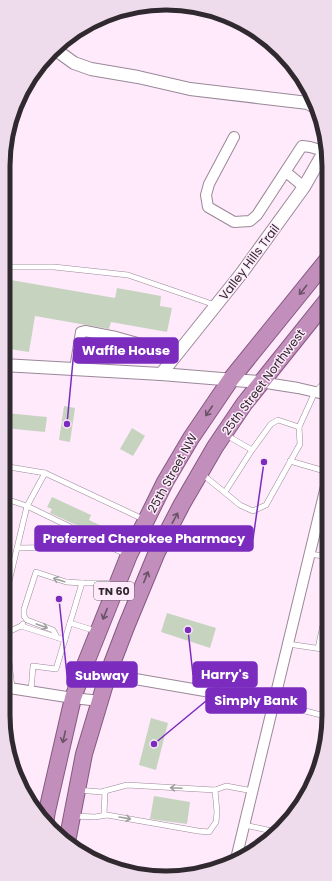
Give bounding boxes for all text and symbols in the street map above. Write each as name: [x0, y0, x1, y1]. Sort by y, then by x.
street label: Valley Hills Trail: [215, 220, 283, 304]
one-way arrow: [299, 284, 308, 295]
street label: 25th Street Northwest: [218, 326, 308, 438]
callout: Waffle House: [74, 338, 178, 363]
text: Waffle House: [82, 341, 170, 360]
one-way arrow: [205, 406, 213, 417]
street label: 25th Street NW: [143, 430, 201, 516]
one-way arrow: [172, 512, 179, 524]
callout: Preferred Cherokee Pharmacy: [35, 526, 253, 551]
text: Preferred Cherokee Pharmacy: [43, 529, 246, 548]
one-way arrow: [143, 572, 151, 584]
one-way arrow: [53, 575, 65, 583]
road number: TN 60: [94, 582, 134, 600]
one-way arrow: [101, 607, 109, 619]
one-way arrow: [35, 622, 47, 630]
callout: Subway: [67, 662, 137, 687]
callout: Harry's: [193, 662, 257, 687]
text: Harry's: [201, 665, 249, 684]
text: Subway: [75, 666, 130, 685]
callout: Simply Bank: [206, 688, 306, 713]
text: Simply Bank: [214, 691, 298, 710]
one-way arrow: [60, 730, 68, 743]
one-way arrow: [170, 784, 183, 791]
one-way arrow: [118, 814, 131, 822]

